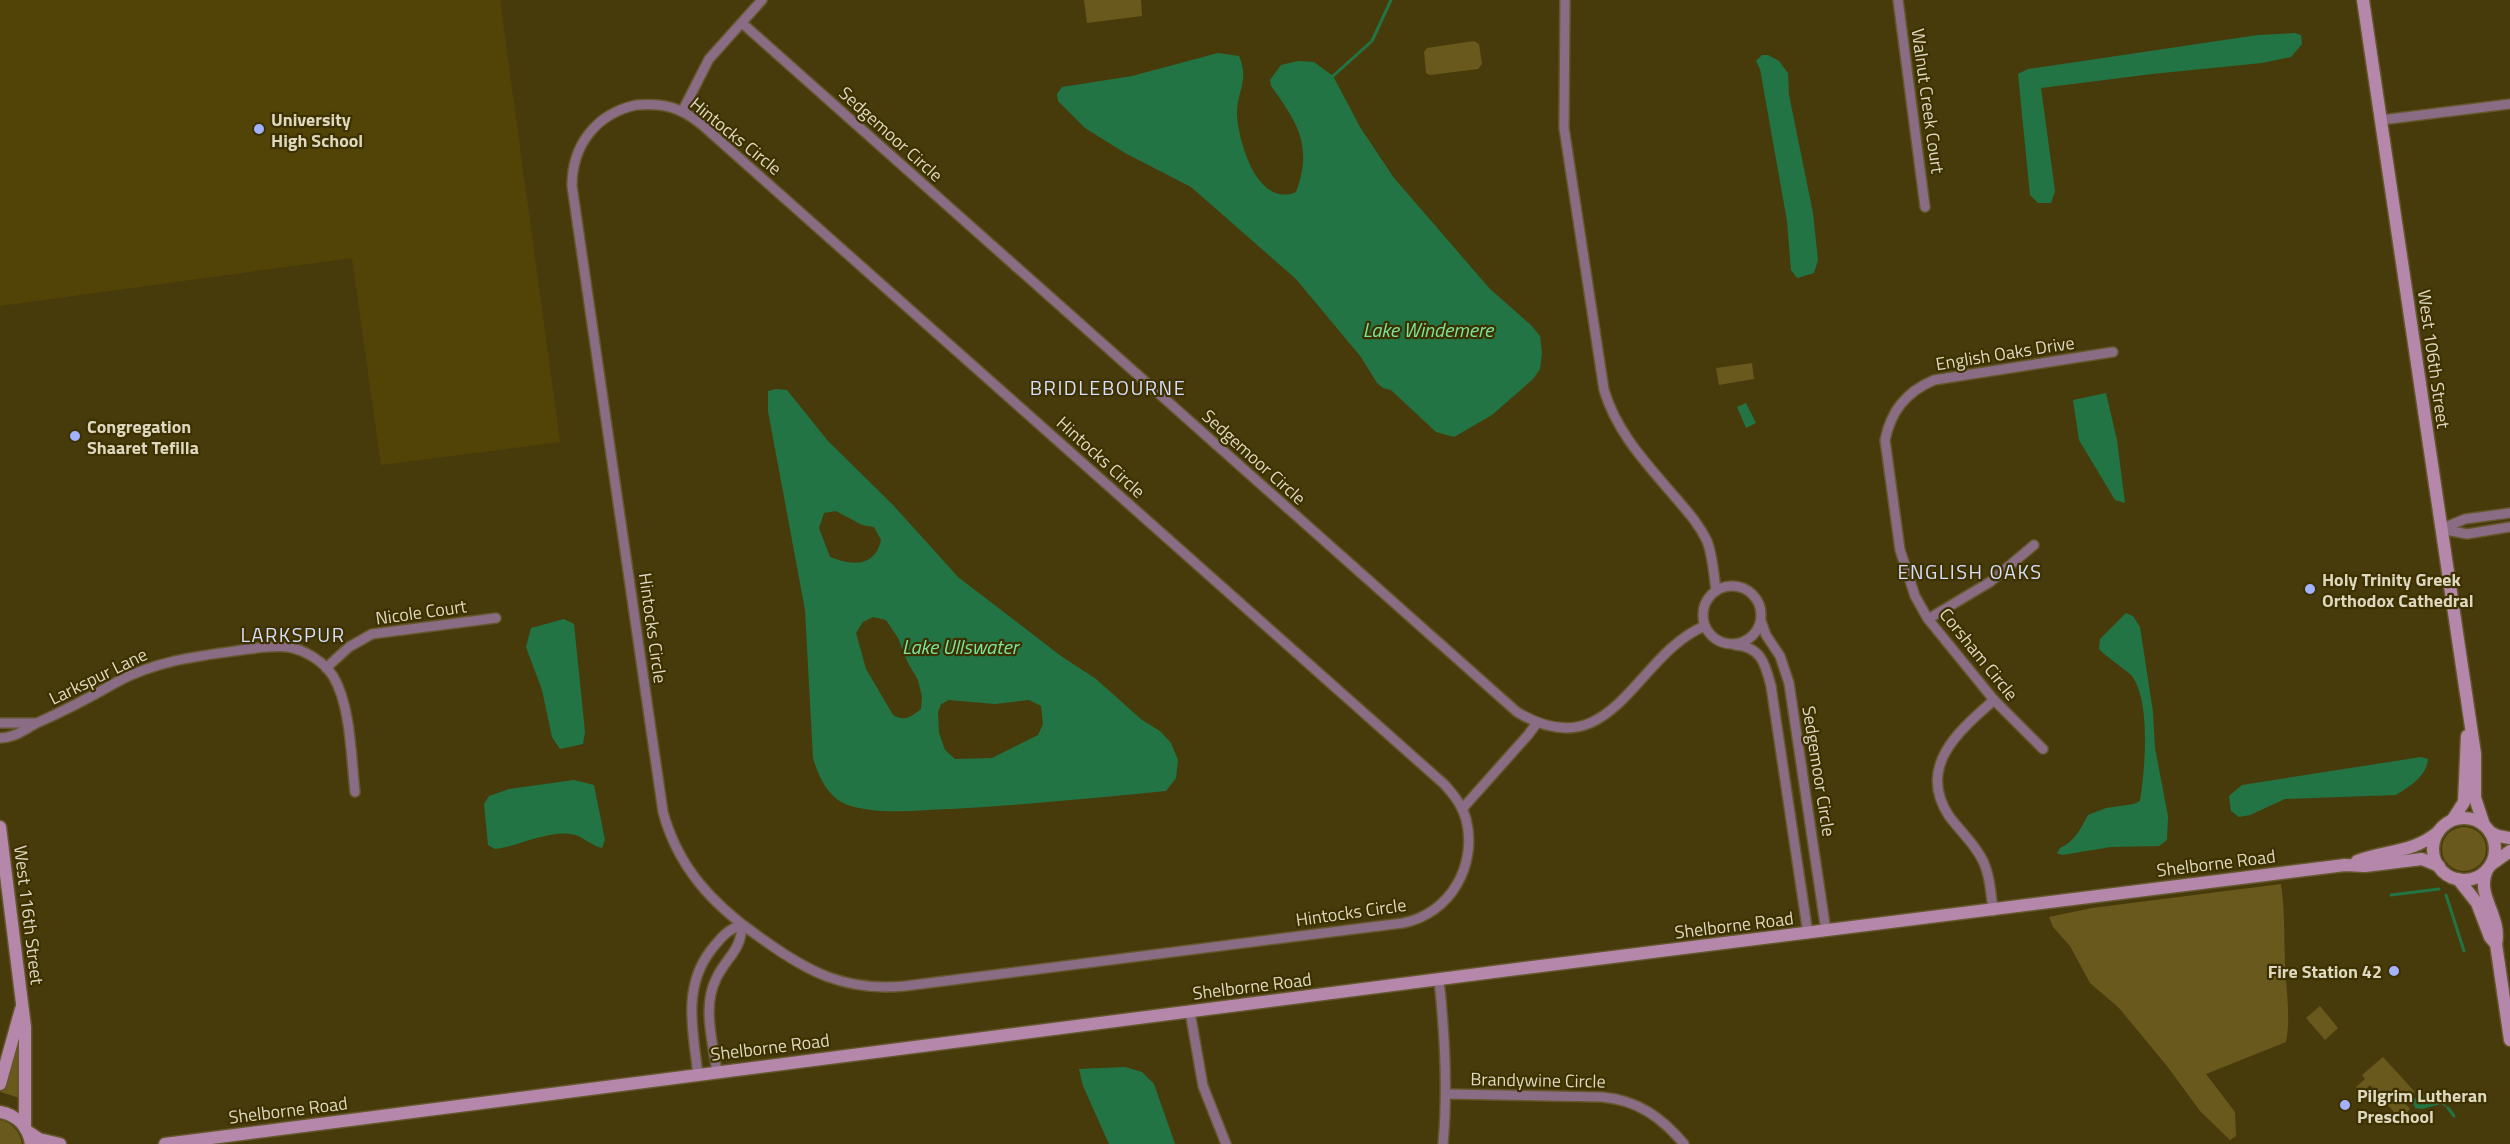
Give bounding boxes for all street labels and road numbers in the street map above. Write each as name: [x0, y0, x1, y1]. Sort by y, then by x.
street label: Walnut Creek Court: [1904, 27, 1952, 176]
street label: Sedgemoor Circle: [833, 80, 949, 188]
street label: Hintocks Circle: [684, 91, 788, 181]
street label: West 106th Street: [2411, 288, 2457, 431]
street label: English Oaks Drive: [1934, 329, 2076, 377]
street label: Sedgemoor Circle: [1196, 403, 1312, 511]
street label: Hintocks Circle: [1051, 410, 1151, 504]
street label: Hintocks Circle: [632, 571, 674, 685]
street label: Nicole Court: [374, 592, 469, 632]
street label: Corsham Circle: [1933, 602, 2025, 706]
street label: Larkspur Lane: [44, 641, 152, 711]
street label: Sedgemoor Circle: [1795, 704, 1843, 838]
street label: Shelborne Road: [2155, 842, 2277, 884]
street label: West 116th Street: [7, 844, 51, 987]
street label: Hintocks Circle: [1294, 891, 1408, 933]
street label: Shelborne Road: [1673, 904, 1795, 946]
street label: Shelborne Road: [1191, 965, 1313, 1007]
street label: Shelborne Road: [709, 1026, 831, 1068]
street label: Brandywine Circle: [1470, 1065, 1606, 1095]
street label: Shelborne Road: [227, 1089, 349, 1131]

